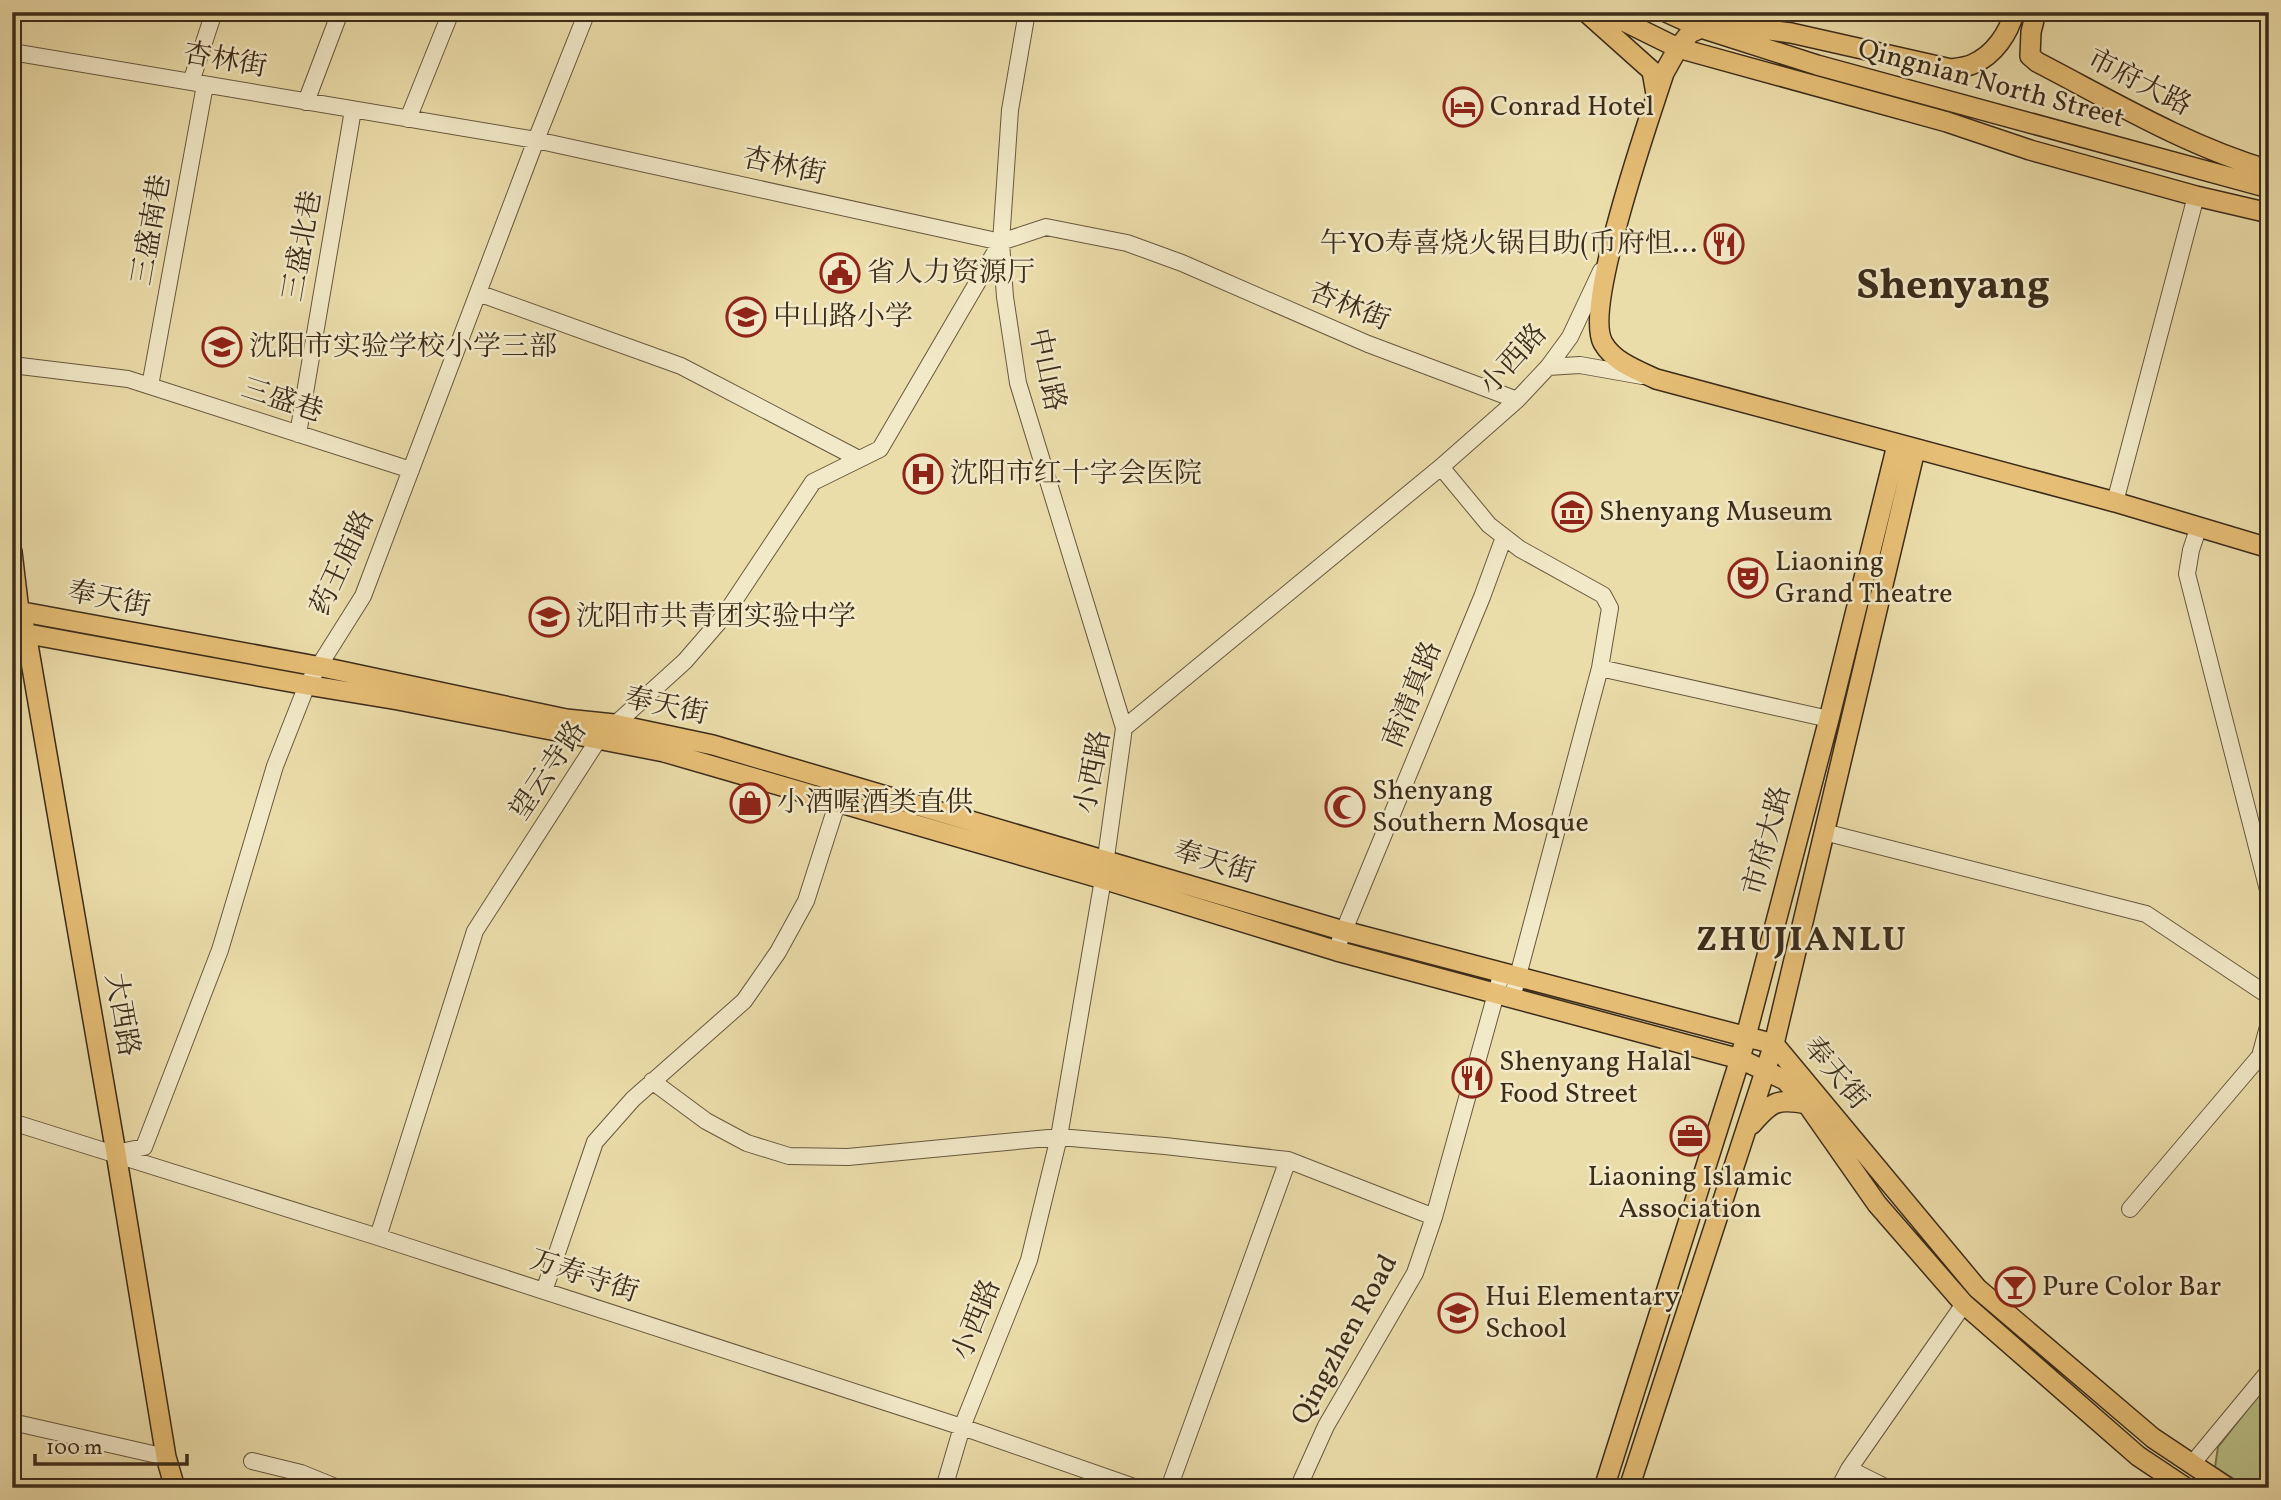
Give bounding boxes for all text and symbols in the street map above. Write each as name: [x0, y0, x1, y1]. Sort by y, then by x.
street label: Qingnian North Street: [1854, 30, 2128, 138]
street label: 杏林街: [180, 35, 270, 87]
street label: 市府大路: [2080, 40, 2198, 126]
hotel icon: Conrad Hotel: [1442, 86, 1484, 128]
place label: Conrad Hotel: [1490, 88, 1654, 127]
street label: 杏林街: [739, 139, 829, 195]
street label: 三盛南巷: [123, 171, 181, 289]
street label: 三盛北巷: [274, 187, 332, 305]
restaurant icon: 午YO寿喜烧火锅目助(币府怛...: [1703, 223, 1745, 265]
place label: 午YO寿喜烧火锅目助(币府怛...: [1320, 225, 1697, 264]
public building icon: 省人力资源厅: [819, 252, 861, 294]
place label: 省人力资源厅: [867, 254, 1035, 293]
district label: Shenyang: [1856, 258, 2050, 317]
street label: 杏林街: [1303, 273, 1395, 341]
school or university icon: 中山路小学: [725, 296, 767, 338]
place label: 中山路小学: [773, 298, 913, 337]
street label: 小西路: [1471, 316, 1557, 404]
street label: 中山路: [1018, 325, 1074, 415]
school or university icon: 沈阳市实验学校小学三部: [201, 326, 243, 368]
place label: 沈阳市实验学校小学三部: [249, 328, 557, 367]
street label: 三盛巷: [236, 369, 328, 433]
hospital icon: 沈阳市红十字会医院: [902, 453, 944, 495]
place label: 沈阳市红十字会医院: [950, 455, 1202, 494]
museum icon: Shenyang Museum: [1551, 491, 1593, 533]
place label: Shenyang Museum: [1599, 493, 1833, 532]
street label: 药王庙路: [302, 504, 384, 622]
place label: Liaoning Grand Theatre: [1775, 543, 1953, 614]
theatre icon: Liaoning Grand Theatre: [1727, 557, 1769, 599]
street label: 奉天街: [64, 573, 154, 627]
school or university icon: 沈阳市共青团实验中学: [528, 596, 570, 638]
place label: 沈阳市共青团实验中学: [576, 598, 856, 637]
street label: 南清真路: [1374, 636, 1452, 754]
street label: 奉天街: [621, 679, 711, 735]
street label: 望云寺路: [502, 714, 596, 828]
street label: 小西路: [1067, 727, 1121, 817]
place label: Shenyang Southern Mosque: [1372, 772, 1589, 843]
shop icon: 小酒喔酒类直供: [729, 782, 771, 824]
street label: 市府大路: [1735, 782, 1801, 900]
place label: 小酒喔酒类直供: [777, 784, 973, 823]
mosque icon: Shenyang Southern Mosque: [1324, 786, 1366, 828]
street label: 奉天街: [1168, 832, 1260, 894]
district label: ZHUJIANLU: [1696, 917, 1908, 965]
street label: 大西路: [95, 970, 147, 1060]
street label: 奉天街: [1793, 1029, 1877, 1119]
place label: Shenyang Halal Food Street: [1499, 1043, 1691, 1114]
restaurant icon: Shenyang Halal Food Street: [1451, 1057, 1493, 1099]
office icon: Liaoning Islamic Association: [1669, 1115, 1711, 1157]
place label: Liaoning Islamic Association: [1588, 1158, 1792, 1229]
street label: 万寿寺街: [525, 1241, 643, 1313]
street label: Qingzhen Road: [1282, 1248, 1408, 1432]
bar icon: Pure Color Bar: [1994, 1266, 2036, 1308]
place label: Pure Color Bar: [2042, 1268, 2222, 1307]
street label: 小西路: [943, 1274, 1011, 1366]
place label: Hui Elementary School: [1485, 1278, 1680, 1349]
school or university icon: Hui Elementary School: [1437, 1292, 1479, 1334]
scale bar: [35, 1423, 187, 1467]
text: 100 m: [46, 1434, 103, 1463]

